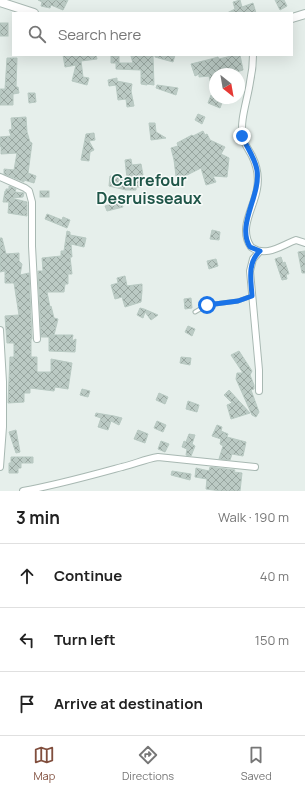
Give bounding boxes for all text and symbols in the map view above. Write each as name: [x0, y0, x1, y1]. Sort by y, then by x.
search box: [12, 12, 293, 56]
icon: search: [26, 23, 48, 45]
text: Search here: [58, 24, 141, 45]
north arrow: [209, 68, 245, 104]
route end: [233, 127, 251, 145]
district label: Carrefour Desruisseaux: [96, 169, 202, 209]
route start: [198, 296, 216, 314]
text: 3 min: [16, 506, 60, 529]
text: Walk · 190 m: [218, 508, 289, 526]
icon: ahead: [16, 565, 38, 587]
text: Continue: [54, 565, 122, 586]
text: 40 m: [260, 567, 289, 585]
icon: left: [16, 629, 38, 651]
text: Turn left: [54, 629, 116, 650]
text: 150 m: [255, 631, 289, 649]
icon: arrive: [16, 693, 38, 715]
text: Arrive at destination: [54, 693, 203, 714]
tab: Map: [33, 744, 55, 783]
tab: Directions: [122, 744, 174, 783]
tab: Saved: [241, 744, 272, 783]

